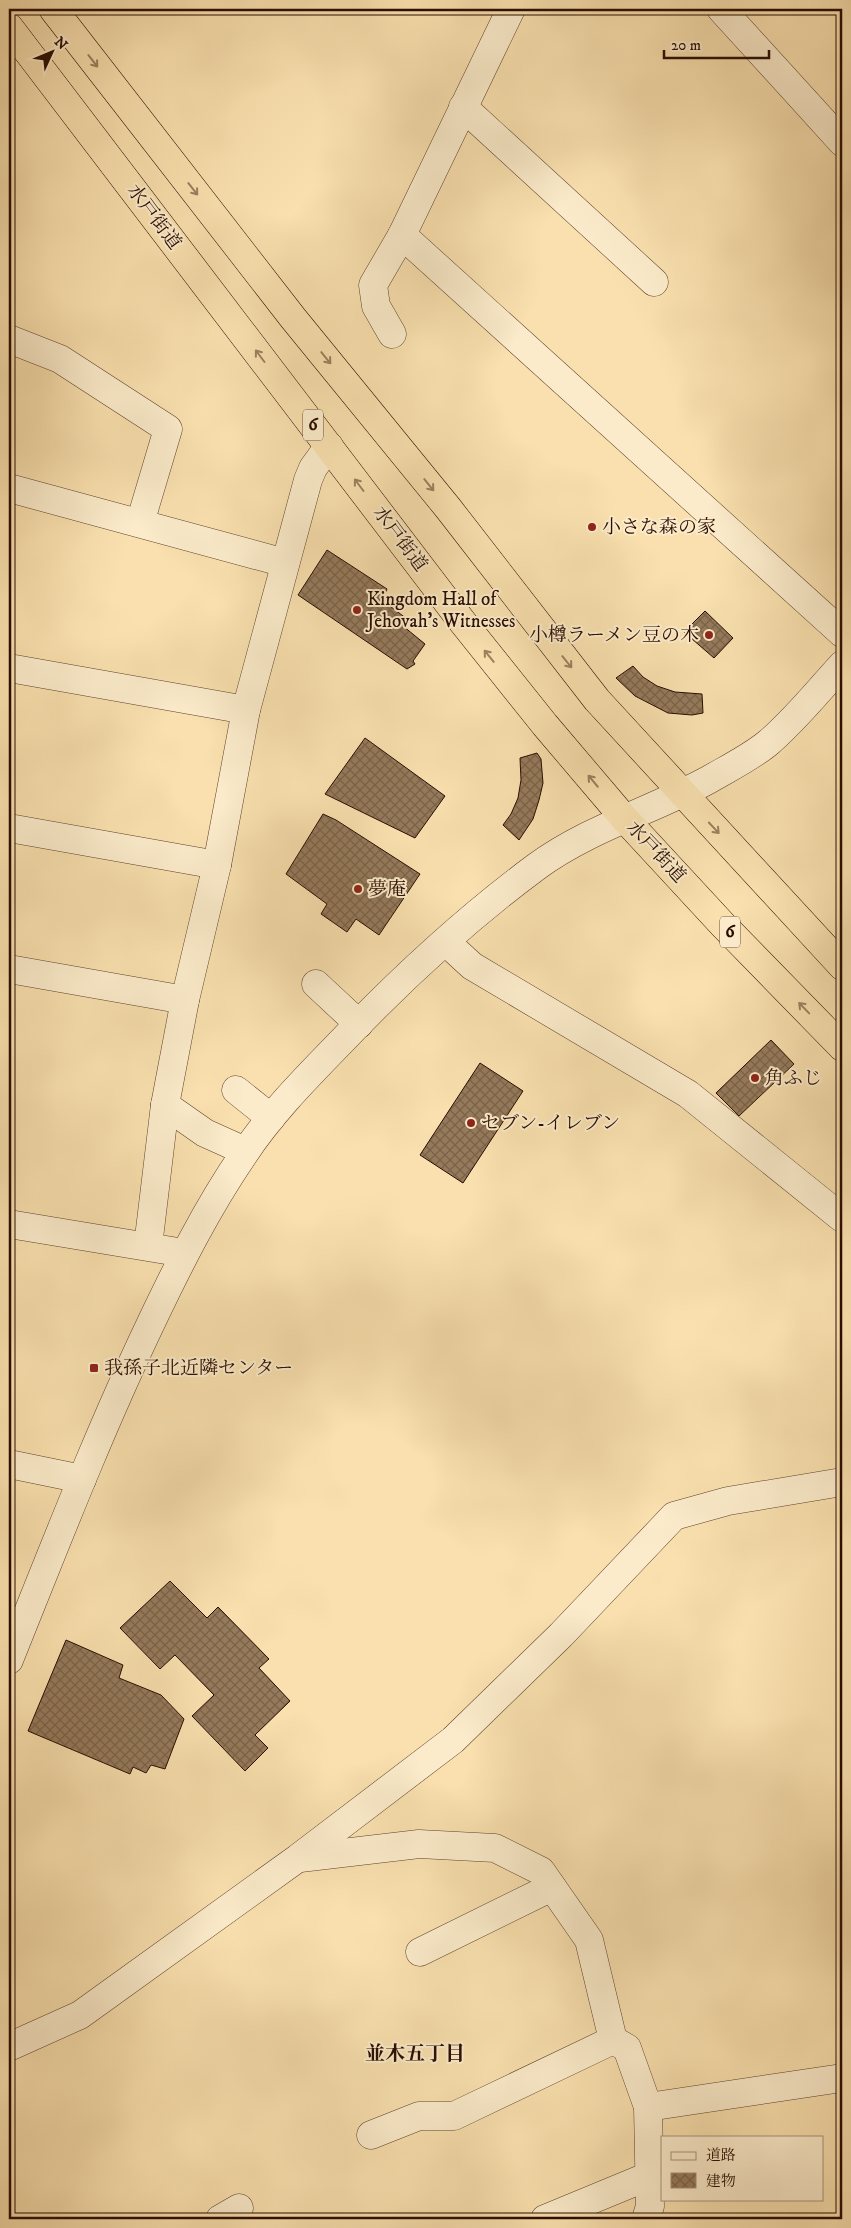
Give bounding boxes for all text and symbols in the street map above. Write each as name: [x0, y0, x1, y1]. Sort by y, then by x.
north arrow: [28, 28, 78, 78]
scale bar: [664, 28, 768, 60]
text: N: [50, 33, 71, 54]
text: 20 m: [671, 36, 701, 55]
one-way arrow: [88, 54, 99, 67]
street label: 水戸街道: [122, 180, 186, 254]
one-way arrow: [188, 182, 199, 195]
one-way arrow: [255, 350, 266, 363]
one-way arrow: [321, 352, 332, 365]
road number: 6: [303, 410, 323, 440]
one-way arrow: [354, 478, 364, 492]
one-way arrow: [423, 478, 434, 491]
street label: 水戸街道: [368, 502, 432, 576]
place label: 小さな森の家: [602, 516, 716, 539]
marker: 小さな森の家: [586, 521, 598, 533]
place label: Kingdom Hall of Jehovah's Witnesses: [365, 588, 515, 633]
marker: Kingdom Hall of Jehovah's Witnesses: [351, 604, 363, 616]
place label: 小樽ラーメン豆の木: [529, 624, 699, 647]
marker: 小樽ラーメン豆の木: [703, 629, 715, 641]
one-way arrow: [484, 650, 495, 663]
one-way arrow: [562, 655, 573, 668]
one-way arrow: [587, 775, 598, 788]
street label: 水戸街道: [622, 816, 690, 888]
one-way arrow: [708, 822, 720, 834]
place label: 夢庵: [368, 878, 406, 901]
marker: 夢庵: [352, 883, 364, 895]
road number: 6: [720, 916, 740, 948]
one-way arrow: [798, 1001, 810, 1014]
place label: 角ふじ: [765, 1067, 822, 1090]
marker: 角ふじ: [749, 1072, 761, 1084]
place label: セブン-イレブン: [481, 1112, 620, 1135]
marker: セブン-イレブン: [465, 1117, 477, 1129]
place label: 我孫子北近隣センター: [104, 1357, 293, 1380]
marker: 我孫子北近隣センター: [88, 1362, 100, 1374]
district label: 並木五丁目: [365, 2042, 465, 2067]
legend: [661, 2136, 824, 2200]
text: 道路: [706, 2146, 736, 2165]
text: 建物: [706, 2172, 736, 2191]

